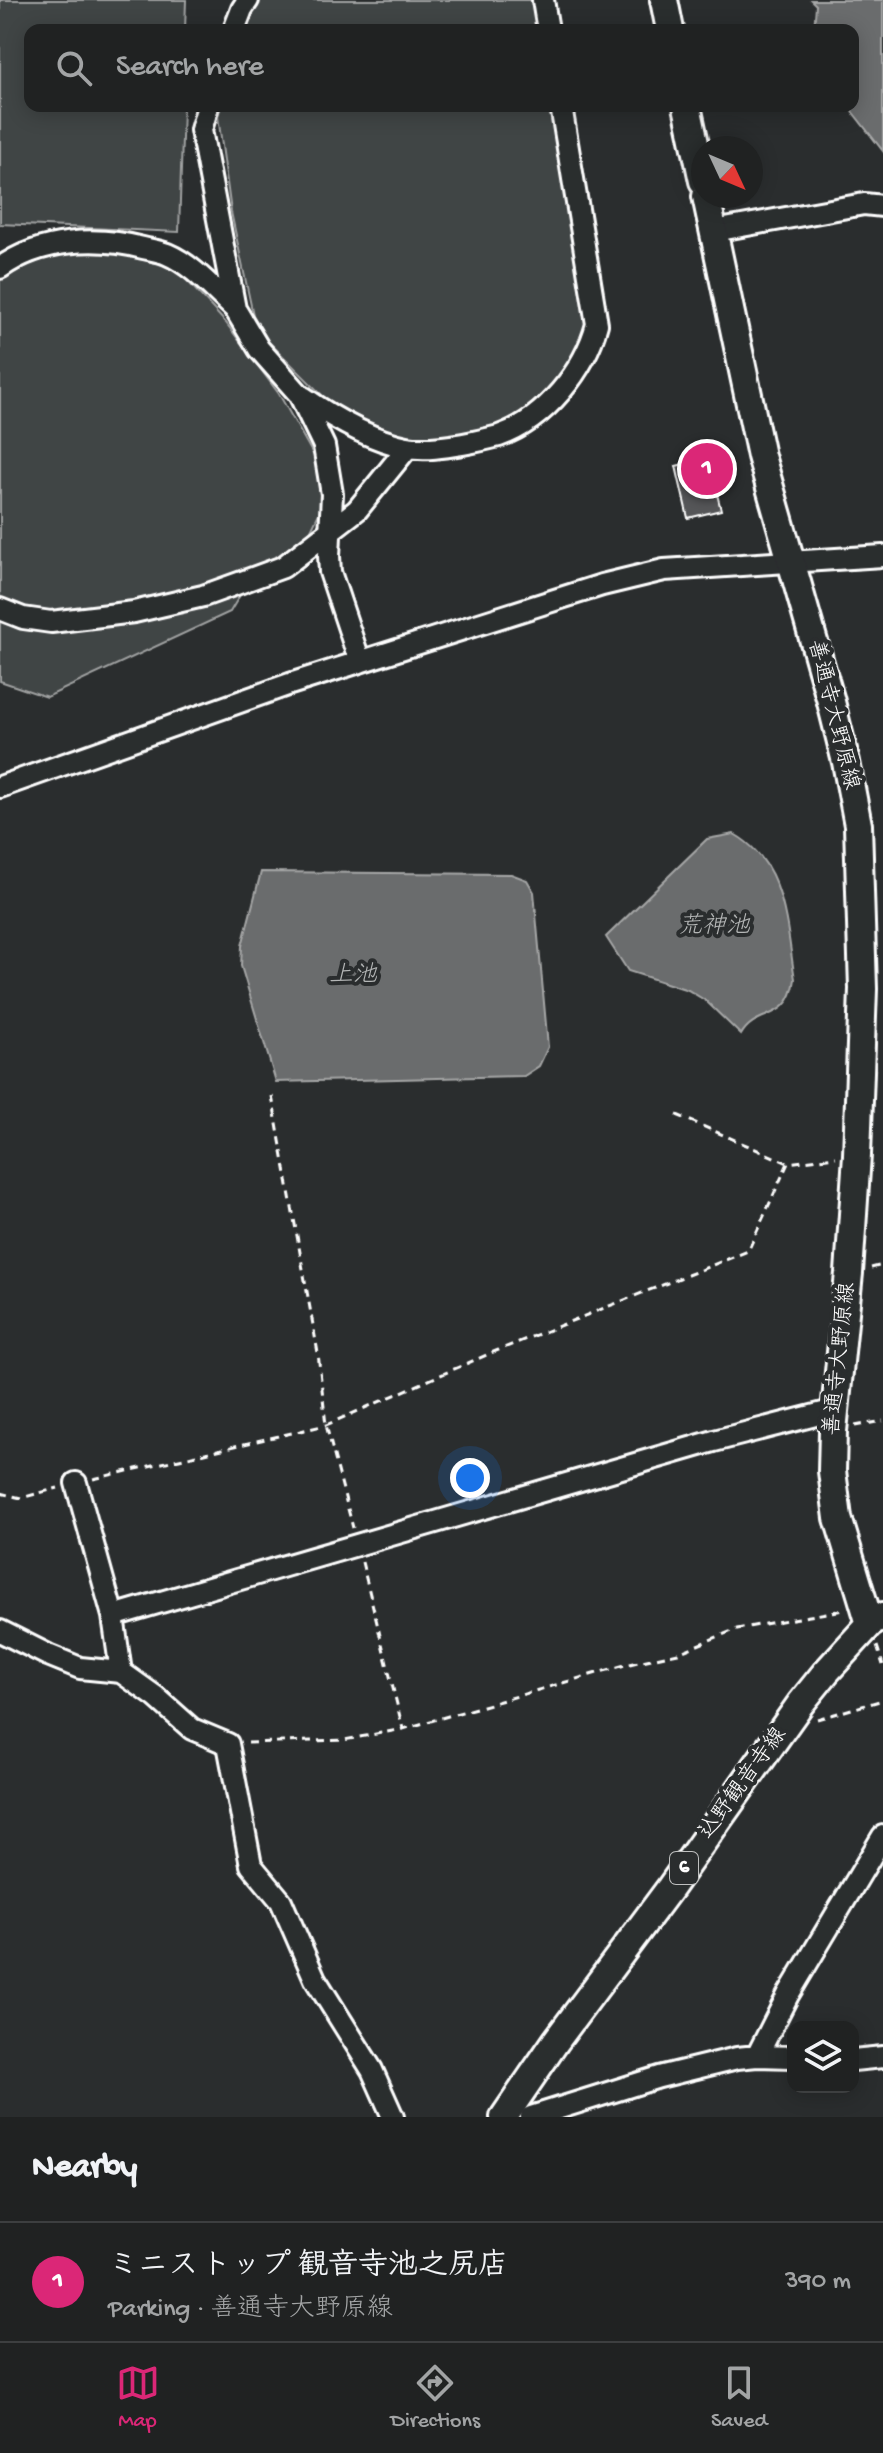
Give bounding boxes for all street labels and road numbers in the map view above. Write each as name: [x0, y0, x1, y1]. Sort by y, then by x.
street label: 善通寺大野原線: [801, 637, 864, 793]
street label: 善通寺大野原線: [819, 1281, 862, 1437]
street label: 込野観音寺線: [694, 1722, 793, 1845]
road number: 6: [670, 1852, 698, 1884]

